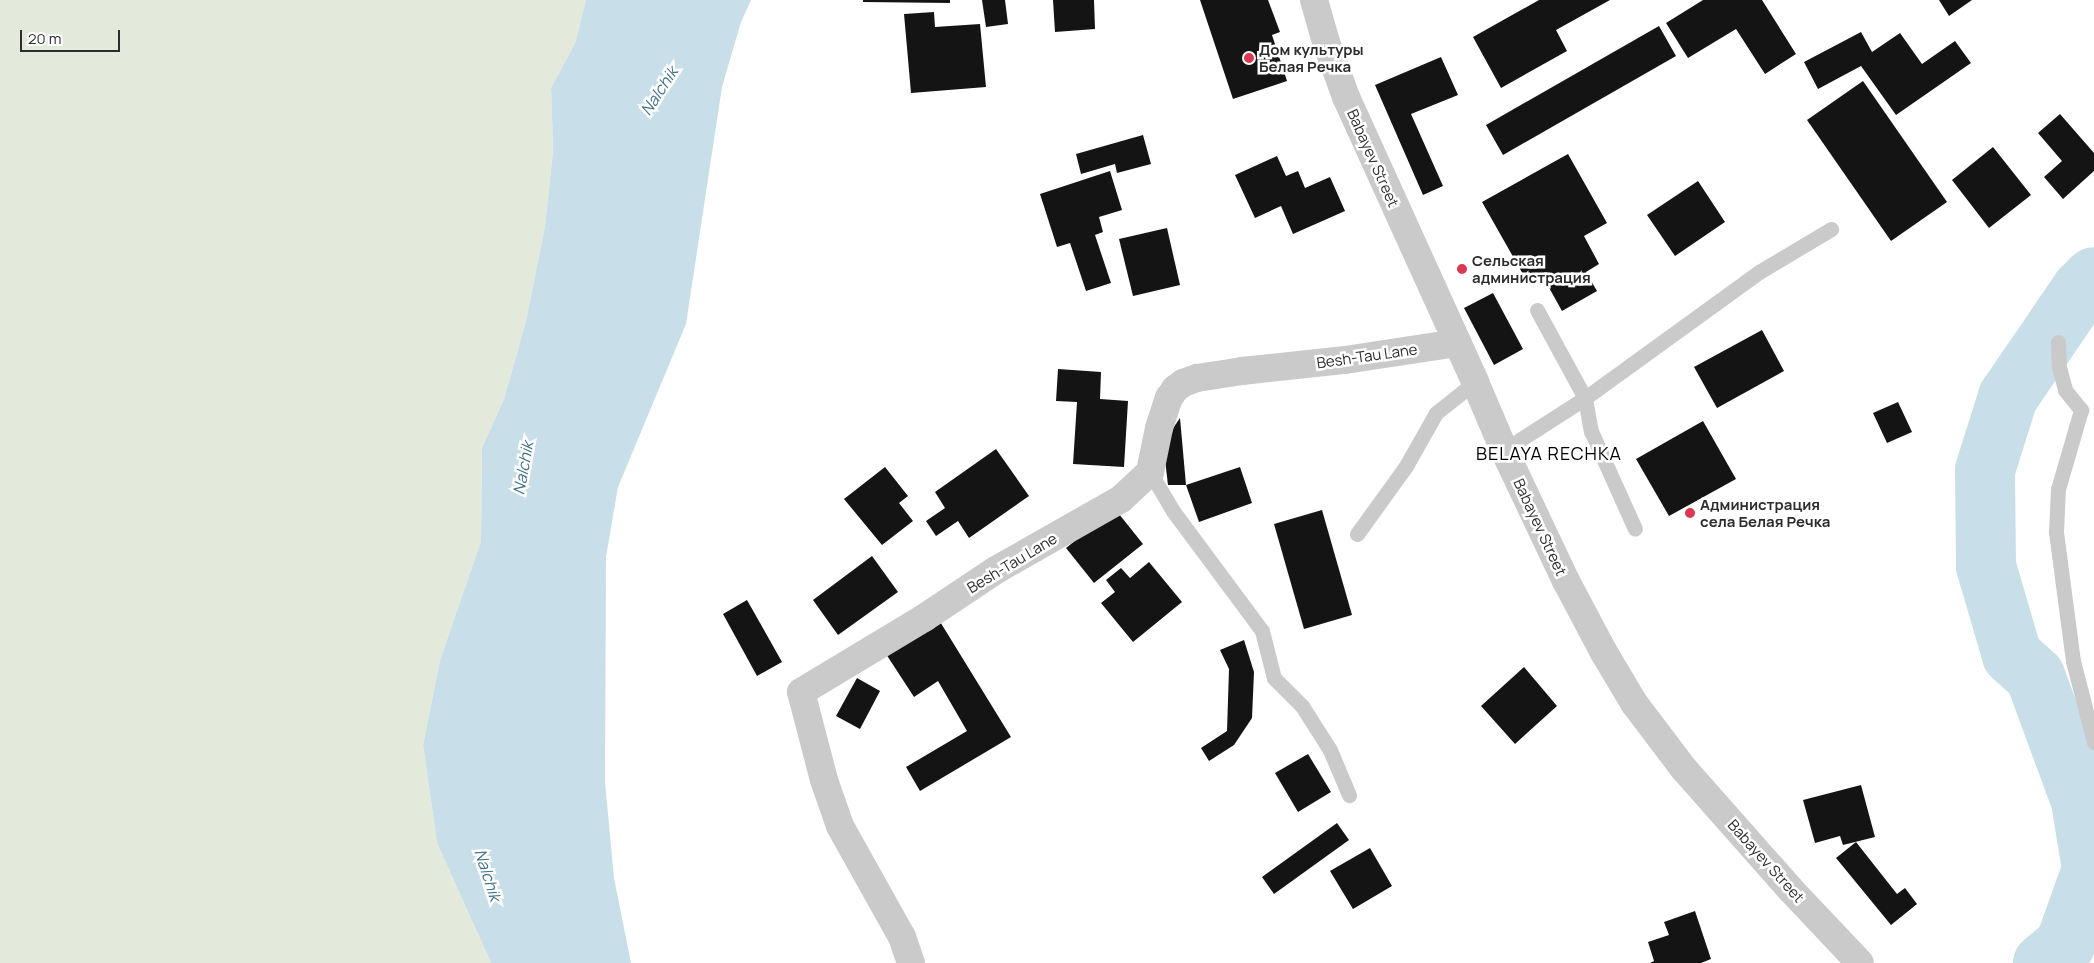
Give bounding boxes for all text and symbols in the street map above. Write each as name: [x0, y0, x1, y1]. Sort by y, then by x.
scale bar: [22, 20, 122, 52]
text: 20 m: [28, 28, 61, 49]
place label: Дом культуры Белая Речка: [1259, 40, 1364, 75]
marker: Дом культуры Белая Речка: [1243, 52, 1255, 64]
water label: Nalchik: [636, 63, 682, 119]
street label: Babayev Street: [1343, 106, 1403, 210]
place label: Сельская администрация: [1472, 251, 1591, 286]
marker: Сельская администрация: [1456, 263, 1468, 275]
street label: Besh-Tau Lane: [1315, 340, 1419, 372]
water label: Nalchik: [509, 440, 537, 496]
district label: BELAYA RECHKA: [1474, 442, 1624, 464]
street label: Babayev Street: [1510, 476, 1570, 578]
place label: Администрация села Белая Речка: [1700, 495, 1830, 530]
marker: Администрация села Белая Речка: [1684, 507, 1696, 519]
street label: Besh-Tau Lane: [964, 529, 1060, 597]
street label: Babayev Street: [1724, 816, 1808, 906]
water label: Nalchik: [471, 847, 505, 903]

